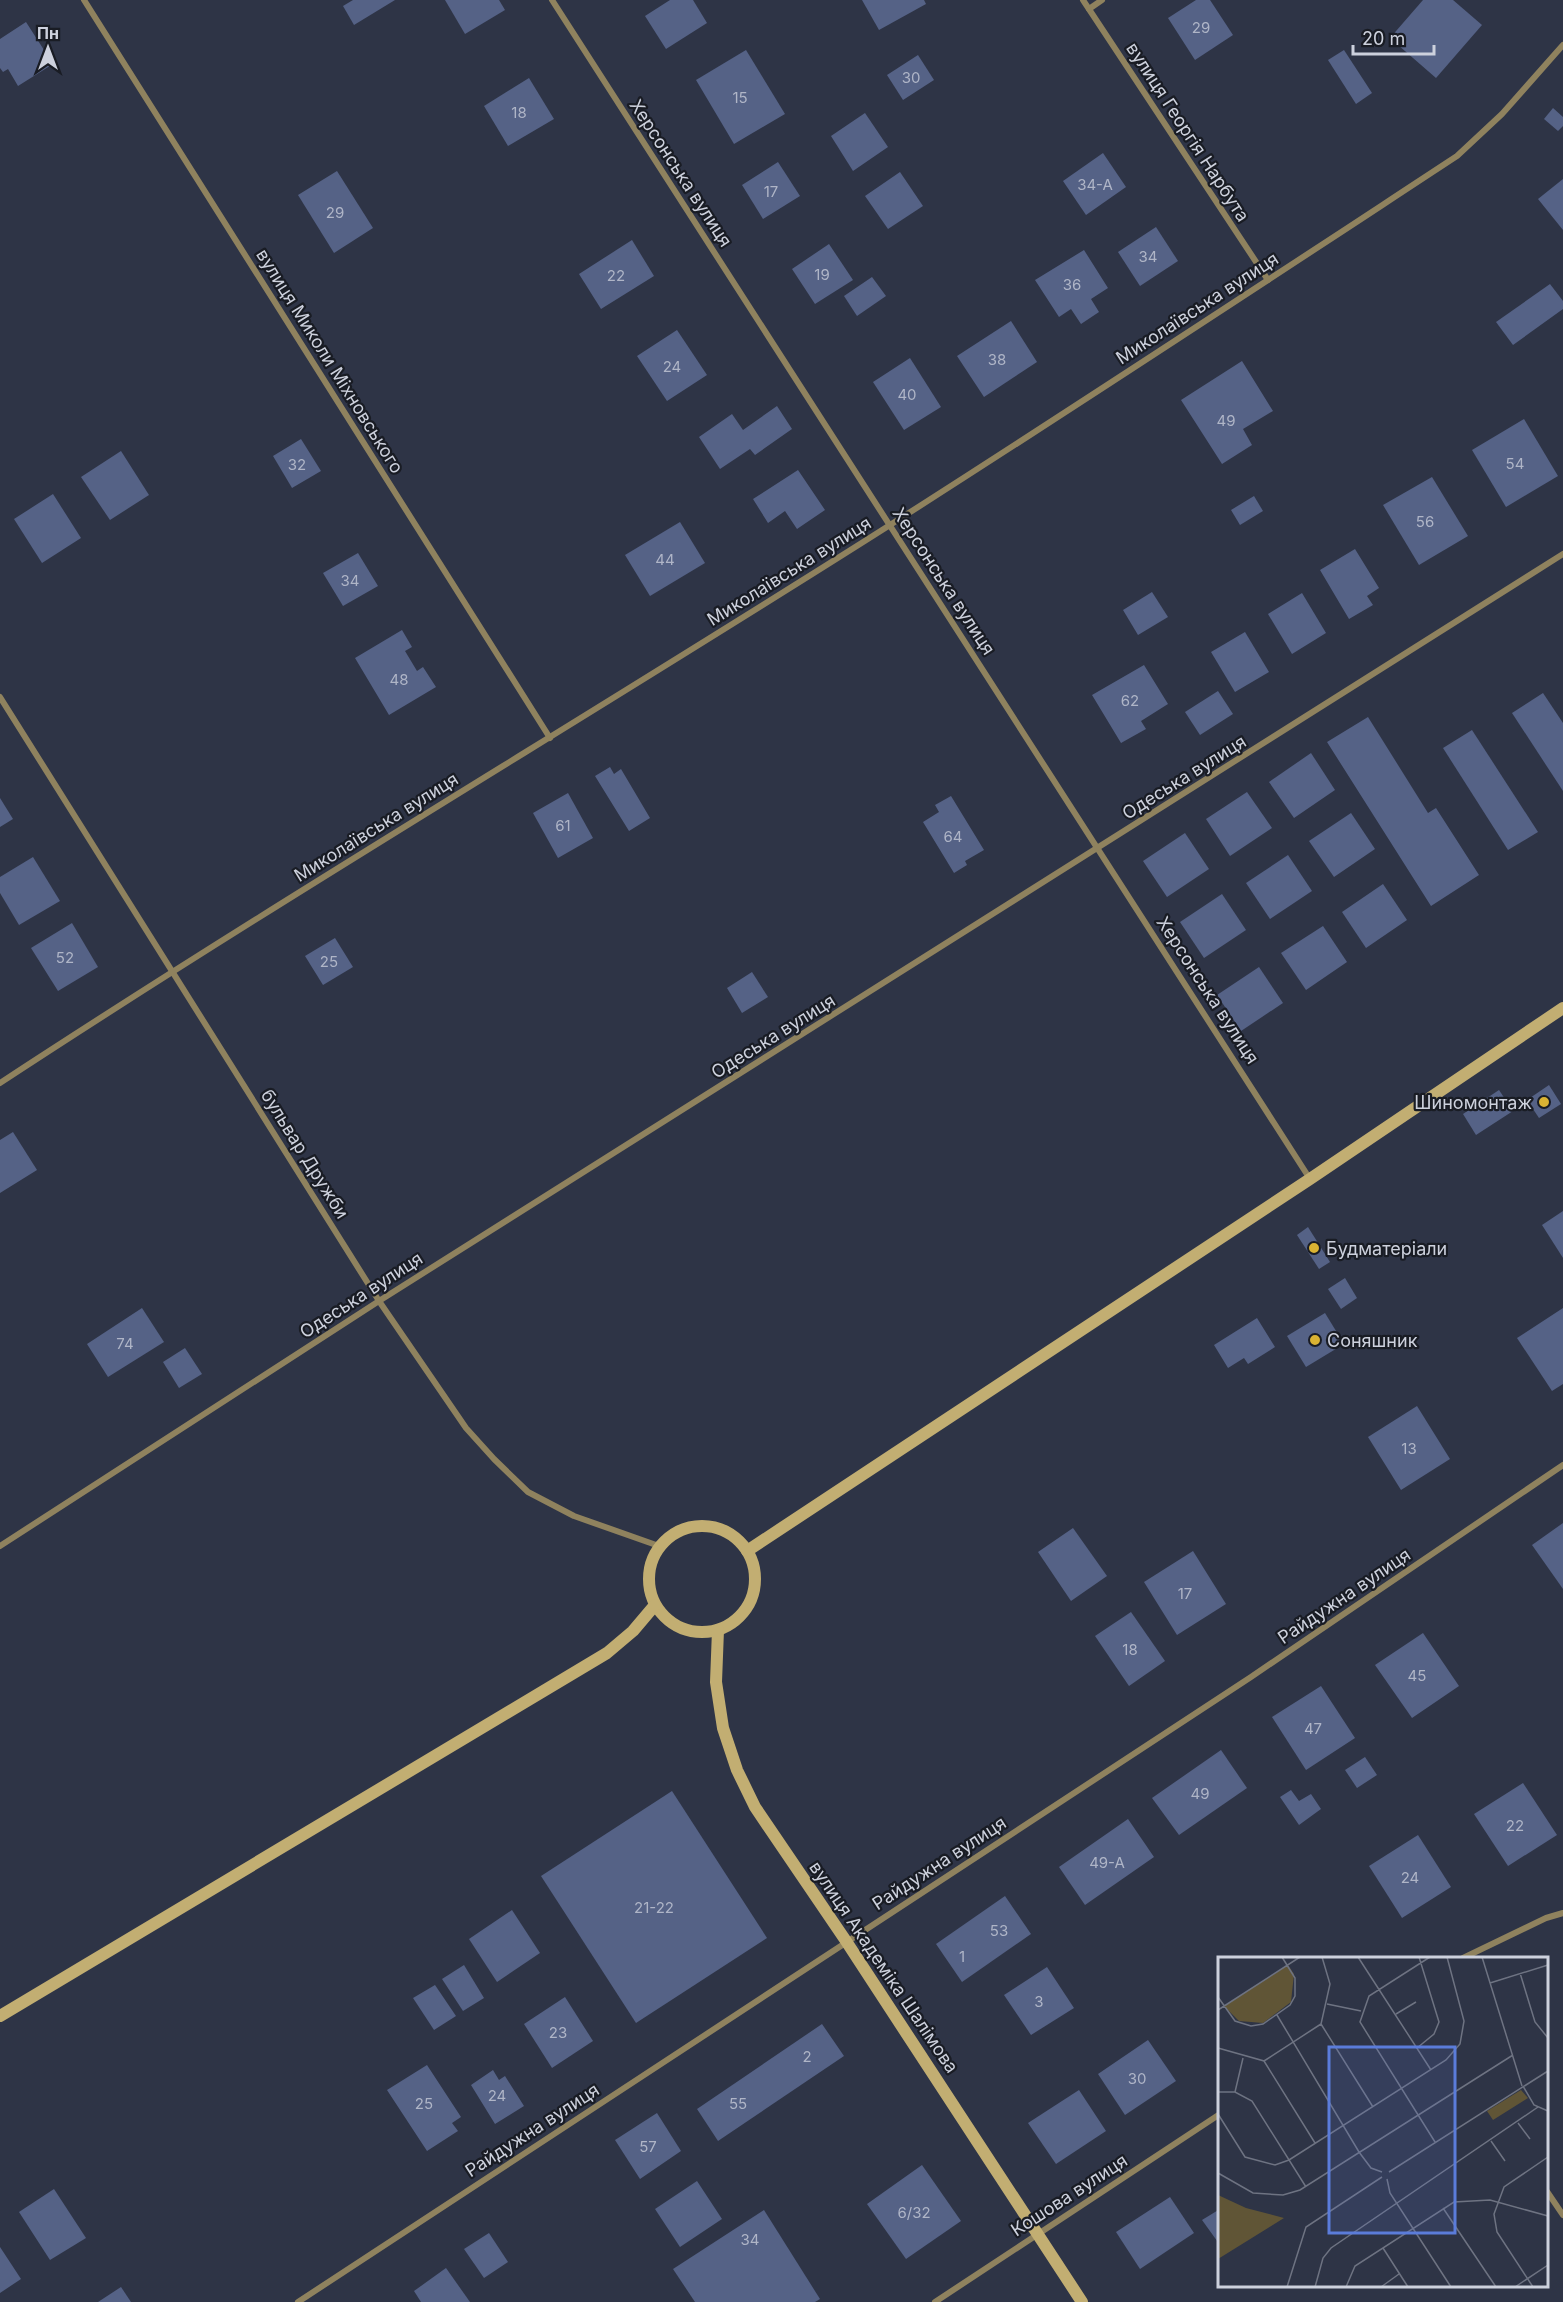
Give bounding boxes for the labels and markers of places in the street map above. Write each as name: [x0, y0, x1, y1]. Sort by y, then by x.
place label: Шиномонтаж: [1414, 1092, 1532, 1113]
marker: Шиномонтаж: [1537, 1095, 1551, 1109]
place label: Будматеріали: [1326, 1238, 1447, 1259]
marker: Будматеріали: [1307, 1241, 1321, 1255]
place label: Соняшник: [1327, 1330, 1418, 1351]
marker: Соняшник: [1308, 1333, 1322, 1347]

